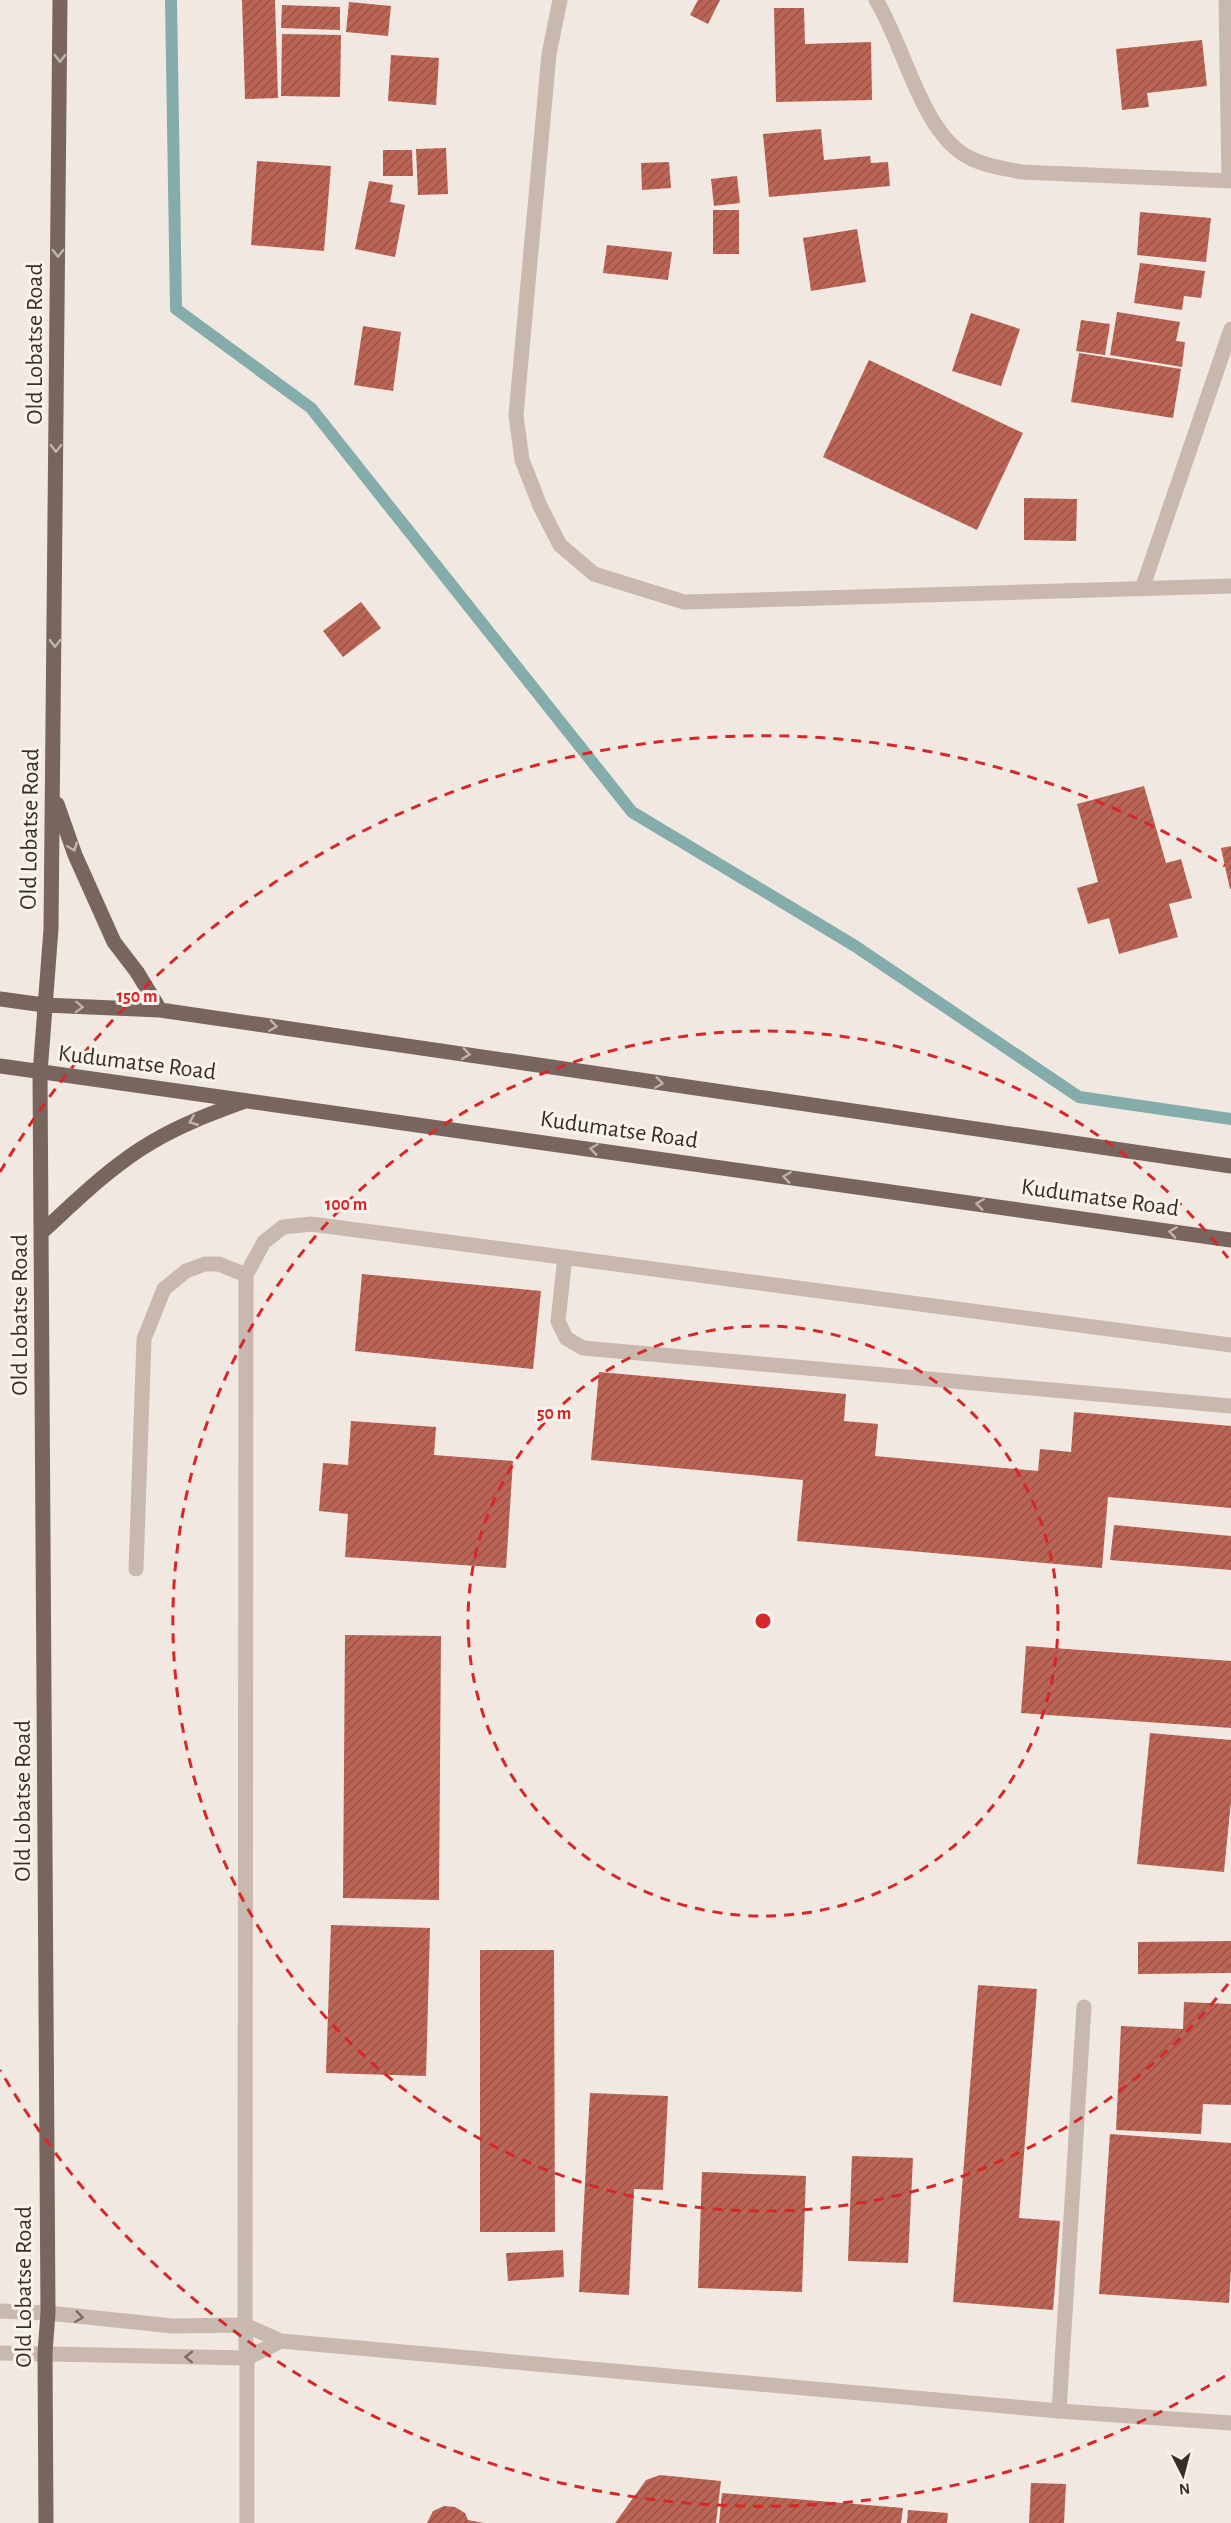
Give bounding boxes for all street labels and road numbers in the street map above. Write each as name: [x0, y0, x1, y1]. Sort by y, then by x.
street label: Old Lobatse Road: [23, 263, 47, 425]
street label: Old Lobatse Road: [17, 748, 43, 910]
street label: Kudumatse Road: [57, 1041, 217, 1085]
street label: Kudumatse Road: [539, 1107, 699, 1153]
street label: Kudumatse Road: [1020, 1175, 1180, 1221]
street label: Old Lobatse Road: [8, 1234, 32, 1396]
street label: Old Lobatse Road: [11, 1720, 35, 1882]
street label: Old Lobatse Road: [12, 2206, 36, 2368]

